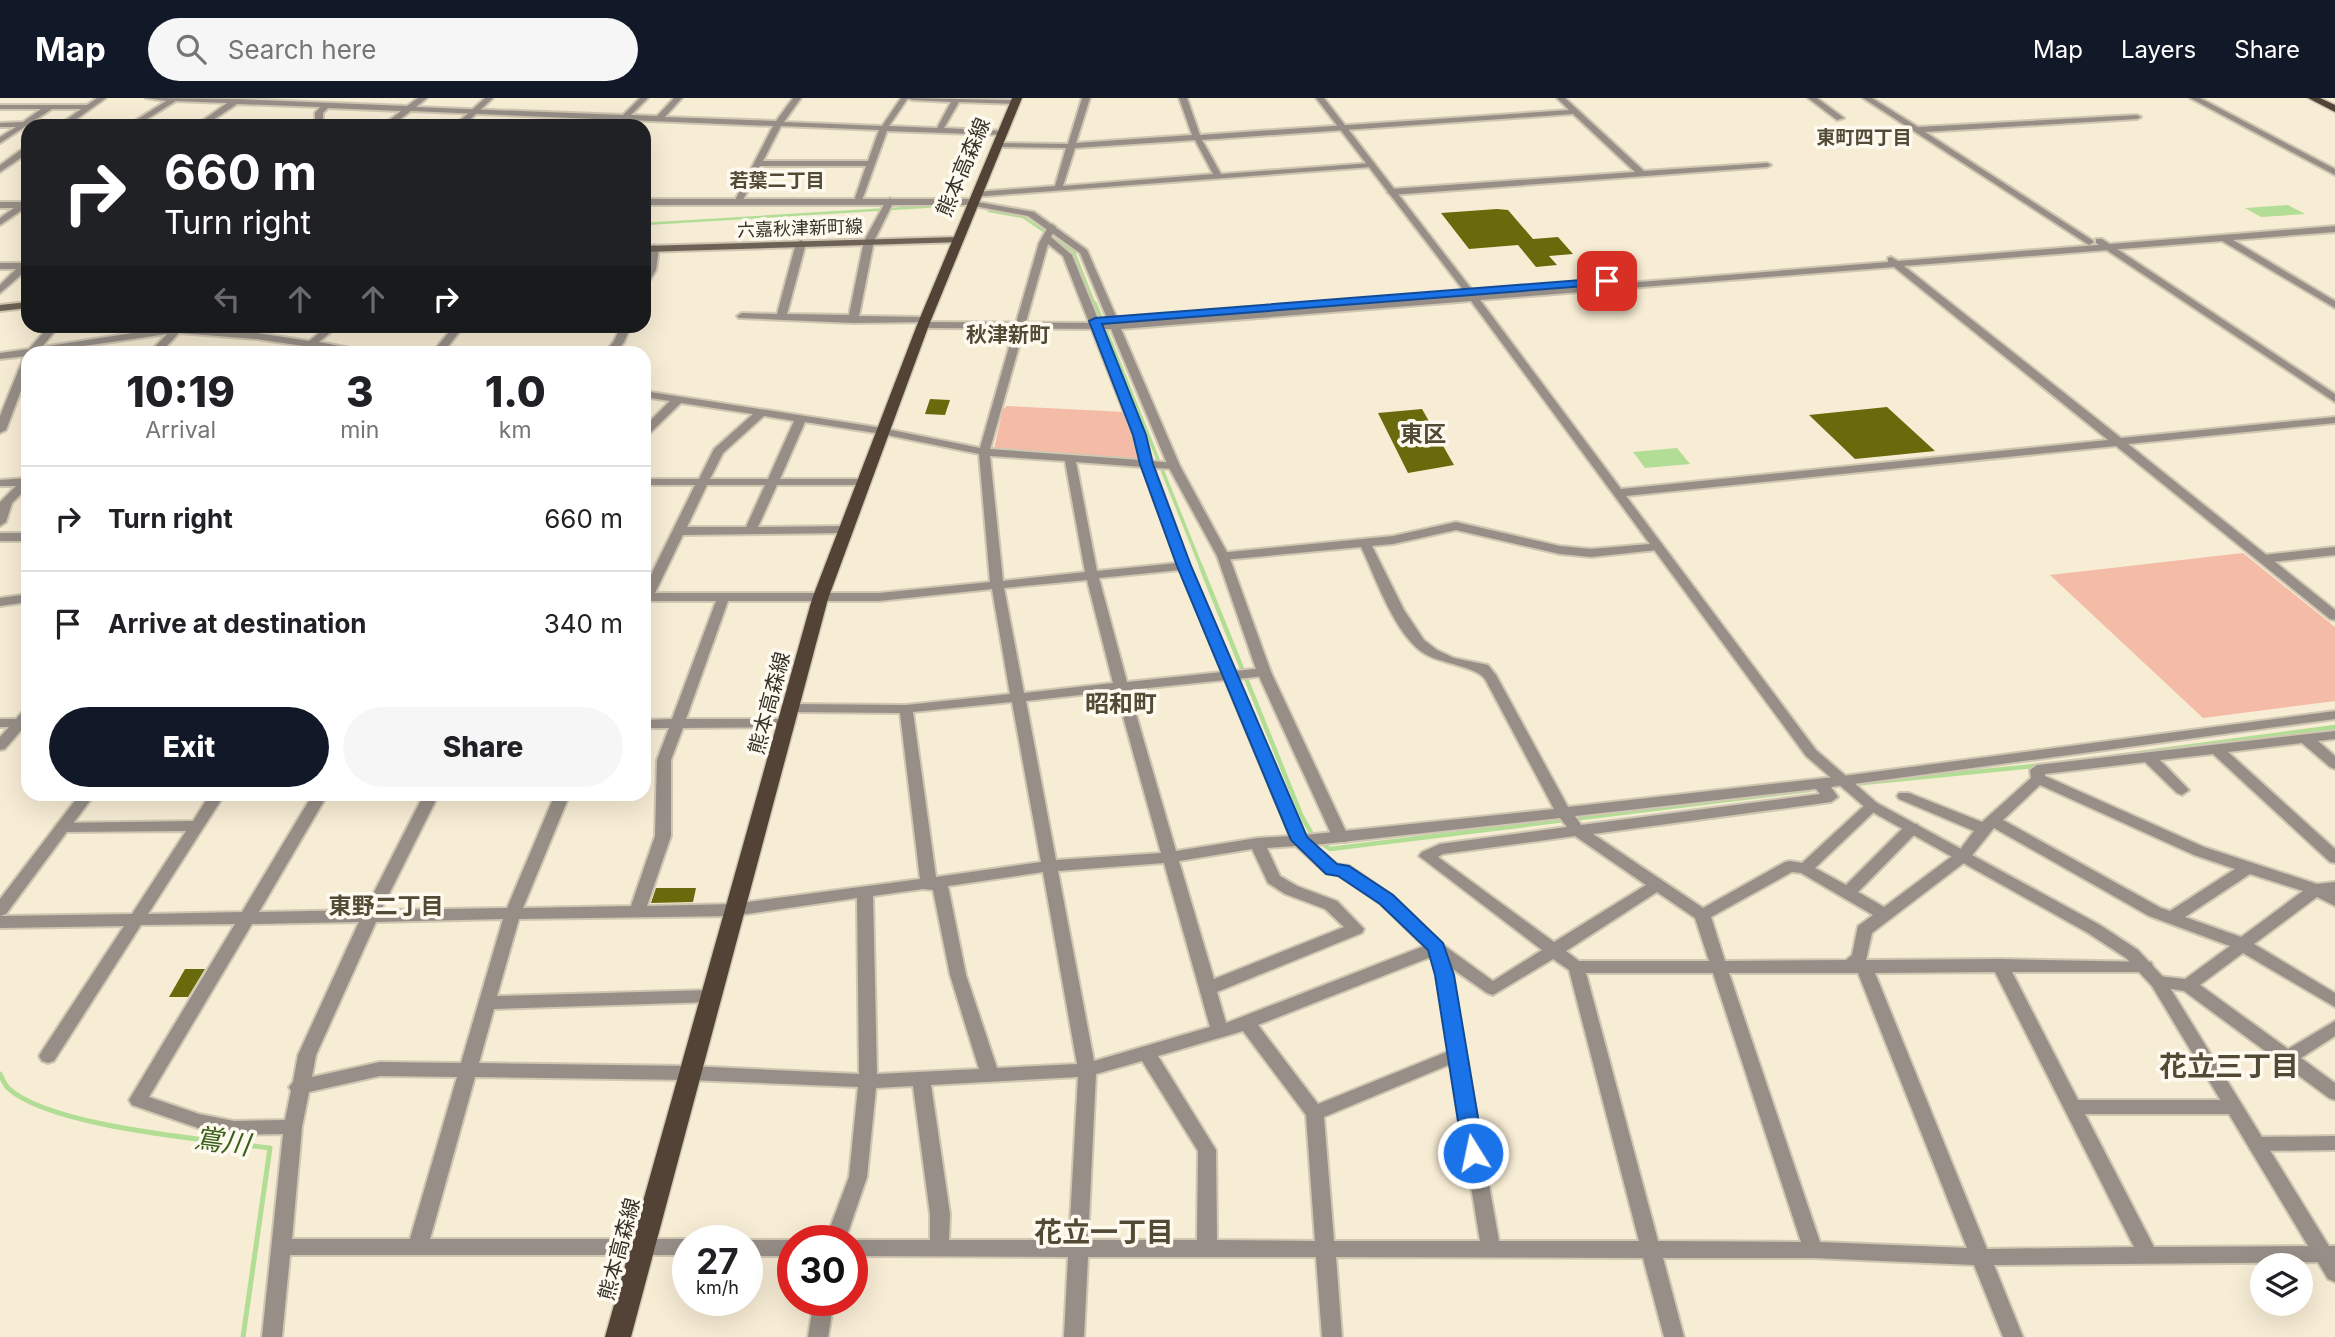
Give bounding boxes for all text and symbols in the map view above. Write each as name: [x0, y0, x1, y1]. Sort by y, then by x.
search box: [148, 18, 638, 81]
text: Map: [35, 29, 106, 69]
icon: search: [172, 30, 210, 68]
text: Search here: [228, 34, 376, 65]
text: Map: [2033, 35, 2083, 64]
text: Layers: [2121, 35, 2196, 64]
text: Share: [2234, 35, 2300, 64]
street label: 熊本高森線: [931, 114, 995, 220]
district label: 東町四丁目: [1816, 126, 1912, 149]
text: 660 m: [164, 143, 317, 202]
icon: right: [49, 147, 140, 238]
district label: 若葉二丁目: [729, 169, 825, 192]
text: Turn right: [164, 203, 311, 242]
street label: 六嘉秋津新町線: [737, 215, 863, 241]
pin: [1577, 251, 1637, 311]
icon: arrive: [1588, 262, 1626, 300]
icon: left: [208, 280, 246, 318]
icon: ahead: [281, 280, 319, 318]
icon: ahead: [354, 280, 392, 318]
icon: right: [427, 280, 465, 318]
district label: 秋津新町: [966, 322, 1050, 347]
text: 10:19: [126, 366, 235, 417]
text: 3: [346, 366, 374, 417]
text: 1.0: [485, 366, 546, 417]
text: Arrival: [145, 416, 216, 444]
text: min: [340, 416, 379, 444]
text: km: [499, 416, 532, 444]
district label: 東区: [1400, 420, 1446, 448]
icon: right: [49, 500, 87, 538]
text: Turn right: [108, 503, 233, 534]
text: 660 m: [544, 503, 623, 534]
icon: arrive: [49, 605, 87, 643]
text: Arrive at destination: [108, 608, 367, 639]
text: 340 m: [544, 608, 623, 639]
street label: 熊本高森線: [743, 649, 795, 757]
district label: 昭和町: [1085, 689, 1157, 718]
button: Exit: [49, 707, 329, 787]
button: Share: [343, 707, 623, 787]
district label: 東野二丁目: [329, 892, 444, 920]
district label: 花立三丁目: [2159, 1049, 2299, 1083]
position arrow: [1436, 1116, 1510, 1190]
water label: 鴬川: [192, 1120, 255, 1162]
street label: 熊本高森線: [593, 1195, 645, 1303]
district label: 花立一丁目: [1034, 1215, 1174, 1249]
speed limit sign: 30: [777, 1225, 868, 1316]
text: 27: [696, 1240, 739, 1282]
map controls: [2250, 1253, 2313, 1316]
button: layers: [2250, 1253, 2313, 1316]
text: km/h: [696, 1277, 739, 1298]

